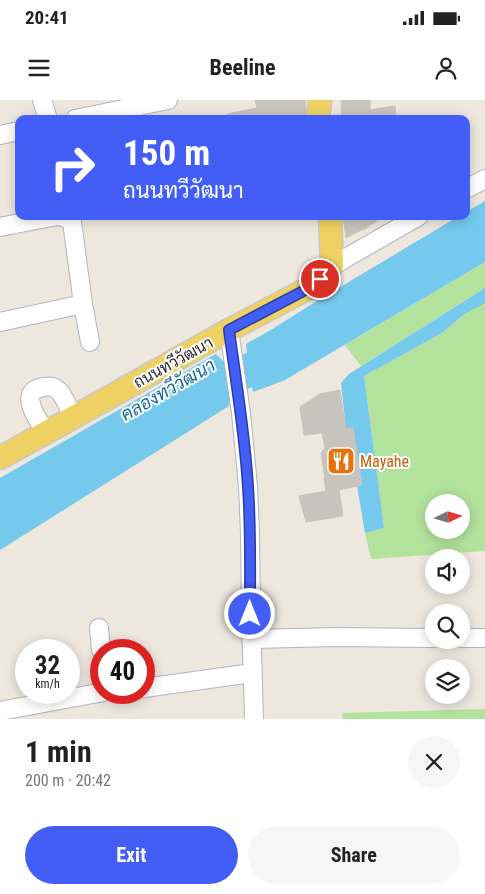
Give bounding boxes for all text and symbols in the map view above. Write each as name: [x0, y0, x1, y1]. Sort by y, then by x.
text: 20:41: [25, 6, 69, 29]
icon: menu: [25, 54, 53, 82]
icon: person: [432, 54, 460, 82]
text: Beeline: [210, 55, 275, 80]
text: 150 m: [123, 133, 210, 174]
icon: right: [40, 135, 105, 200]
text: ถนนทวีวัฒนา: [123, 178, 244, 203]
pin: [299, 258, 341, 300]
icon: arrive: [306, 265, 334, 293]
street label: ถนนทวีวัฒนา: [129, 331, 216, 392]
water label: คลองทวีวัฒนา: [116, 352, 219, 425]
restaurant icon: Mayahe: [326, 446, 356, 476]
place label: Mayahe: [360, 452, 409, 471]
north arrow: [425, 494, 470, 539]
map controls: [425, 494, 470, 704]
button: sound: [425, 549, 470, 594]
position arrow: [223, 587, 275, 639]
button: search: [425, 604, 470, 649]
speed limit sign: 40: [90, 639, 155, 704]
text: 32: [35, 651, 60, 680]
button: layers: [425, 659, 470, 704]
text: km/h: [35, 677, 60, 691]
text: 1 min: [25, 734, 92, 769]
button: close: [408, 736, 460, 788]
text: 200 m · 20:42: [25, 771, 111, 790]
button: Exit: [25, 826, 238, 884]
button: Share: [248, 826, 460, 884]

